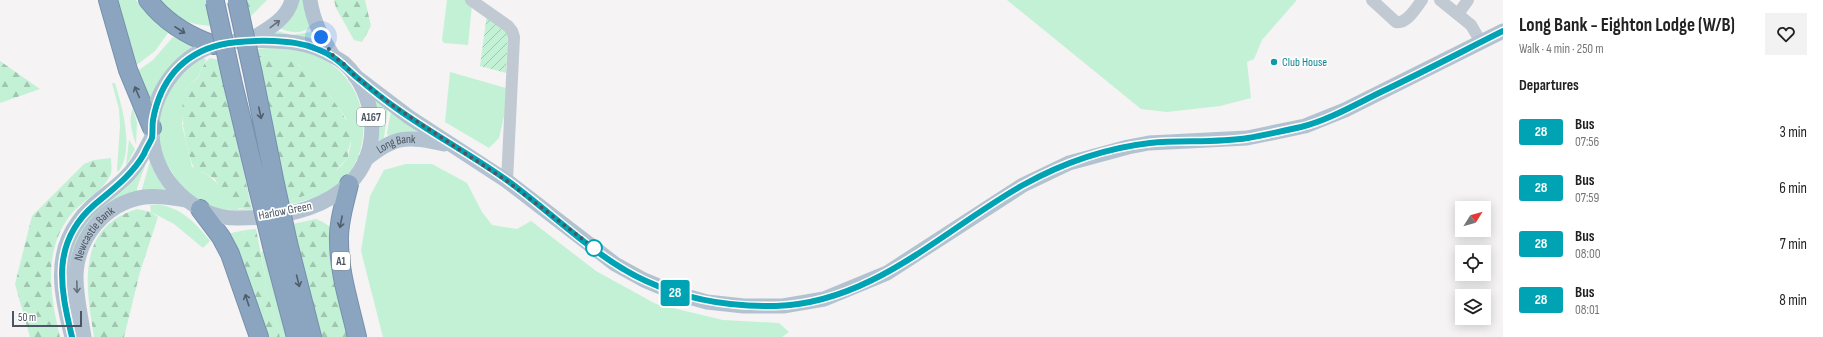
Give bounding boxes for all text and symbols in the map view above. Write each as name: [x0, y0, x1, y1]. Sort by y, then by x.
button: heart: [1765, 13, 1807, 55]
text: Long Bank - Eighton Lodge (W/B): [1519, 14, 1735, 37]
one-way arrow: [269, 19, 280, 28]
one-way arrow: [174, 26, 185, 34]
your location: [311, 27, 331, 47]
text: Walk · 4 min · 250 m: [1519, 41, 1604, 57]
place label: Club House: [1282, 55, 1327, 70]
marker: Club House: [1269, 57, 1279, 67]
text: Departures: [1519, 76, 1579, 95]
one-way arrow: [133, 87, 140, 99]
one-way arrow: [257, 106, 265, 119]
road number: A167: [357, 108, 385, 126]
text: Bus: [1575, 115, 1594, 134]
text: 28: [1535, 123, 1547, 140]
text: 3 min: [1779, 123, 1807, 142]
street label: Long Bank: [373, 131, 416, 157]
text: 07:56: [1575, 134, 1599, 150]
text: Bus: [1575, 171, 1594, 190]
text: 28: [1535, 179, 1547, 196]
text: 6 min: [1779, 179, 1807, 198]
text: 07:59: [1575, 190, 1599, 206]
street label: Harlow Green: [257, 198, 313, 224]
north arrow: [1455, 201, 1491, 237]
map controls: [1455, 201, 1491, 325]
street label: Newcastle Bank: [71, 203, 118, 262]
one-way arrow: [336, 215, 344, 228]
text: Bus: [1575, 227, 1594, 246]
text: 28: [1535, 235, 1547, 252]
text: 7 min: [1780, 235, 1807, 254]
unlabelled marker: [585, 239, 603, 257]
button: locate: [1455, 245, 1491, 281]
text: 08:00: [1575, 246, 1601, 262]
road number: A1: [332, 252, 350, 270]
one-way arrow: [295, 274, 302, 287]
one-way arrow: [73, 280, 80, 293]
line badge: 28: [657, 280, 693, 306]
text: Bus: [1575, 283, 1594, 302]
text: 28: [669, 284, 681, 301]
button: layers: [1455, 289, 1491, 325]
text: 28: [1535, 291, 1547, 308]
text: 8 min: [1779, 291, 1807, 310]
one-way arrow: [242, 294, 250, 306]
text: 08:01: [1575, 302, 1599, 318]
scale bar: [12, 309, 82, 328]
text: 50 m: [18, 311, 36, 324]

